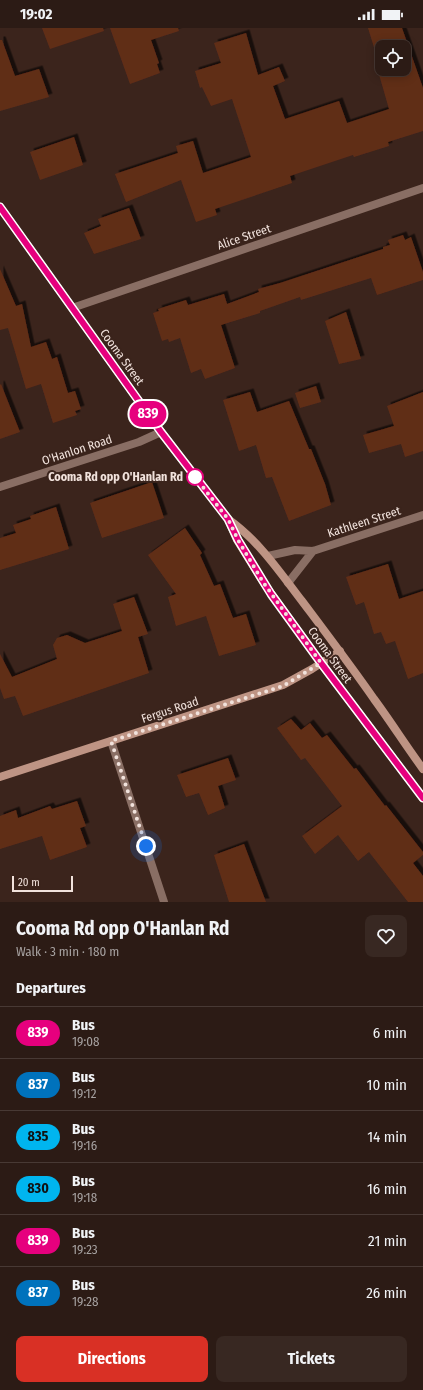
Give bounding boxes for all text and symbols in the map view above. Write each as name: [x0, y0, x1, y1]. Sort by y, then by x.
text: 19:02: [20, 5, 53, 23]
map controls: [375, 40, 411, 76]
button: locate: [375, 40, 411, 76]
street label: Alice Street: [215, 221, 273, 253]
street label: Cooma Street: [97, 326, 147, 388]
line badge: 839: [125, 401, 171, 427]
text: 839: [137, 405, 159, 422]
street label: O'Hanlon Road: [40, 432, 114, 468]
marker: Cooma Rd opp O'Hanlan Rd: [186, 468, 204, 486]
place label: Cooma Rd opp O'Hanlan Rd: [48, 470, 183, 484]
street label: Kathleen Street: [326, 504, 402, 540]
street label: Cooma Street: [305, 624, 355, 686]
street label: Fergus Road: [140, 694, 200, 726]
your location: [136, 836, 156, 856]
scale bar: [12, 874, 73, 893]
text: 20 m: [18, 876, 40, 889]
button: heart: [365, 915, 407, 957]
text: Cooma Rd opp O'Hanlan Rd: [16, 917, 229, 940]
text: Walk · 3 min · 180 m: [16, 944, 119, 959]
text: Departures: [16, 979, 86, 997]
text: Bus: [72, 1016, 95, 1034]
text: 839: [27, 1024, 49, 1041]
text: 6 min: [373, 1024, 407, 1042]
text: 19:08: [72, 1034, 99, 1049]
text: Bus: [72, 1068, 95, 1086]
text: 837: [28, 1076, 48, 1093]
text: 10 min: [367, 1076, 407, 1094]
text: 19:12: [72, 1086, 96, 1101]
text: Bus: [72, 1120, 95, 1138]
text: 835: [28, 1128, 48, 1145]
text: 14 min: [367, 1128, 407, 1146]
text: 19:16: [72, 1138, 97, 1153]
text: Bus: [72, 1172, 95, 1190]
text: 830: [27, 1180, 49, 1197]
text: 16 min: [367, 1180, 407, 1198]
text: 19:18: [72, 1190, 97, 1205]
text: Bus: [72, 1224, 95, 1242]
text: 839: [27, 1232, 49, 1249]
text: 21 min: [368, 1232, 407, 1250]
text: 19:23: [72, 1242, 98, 1257]
text: Bus: [72, 1276, 95, 1294]
text: 837: [28, 1284, 48, 1301]
text: 26 min: [366, 1284, 407, 1302]
text: 19:28: [72, 1294, 98, 1309]
button: Directions: [16, 1336, 208, 1382]
button: Tickets: [216, 1336, 407, 1382]

